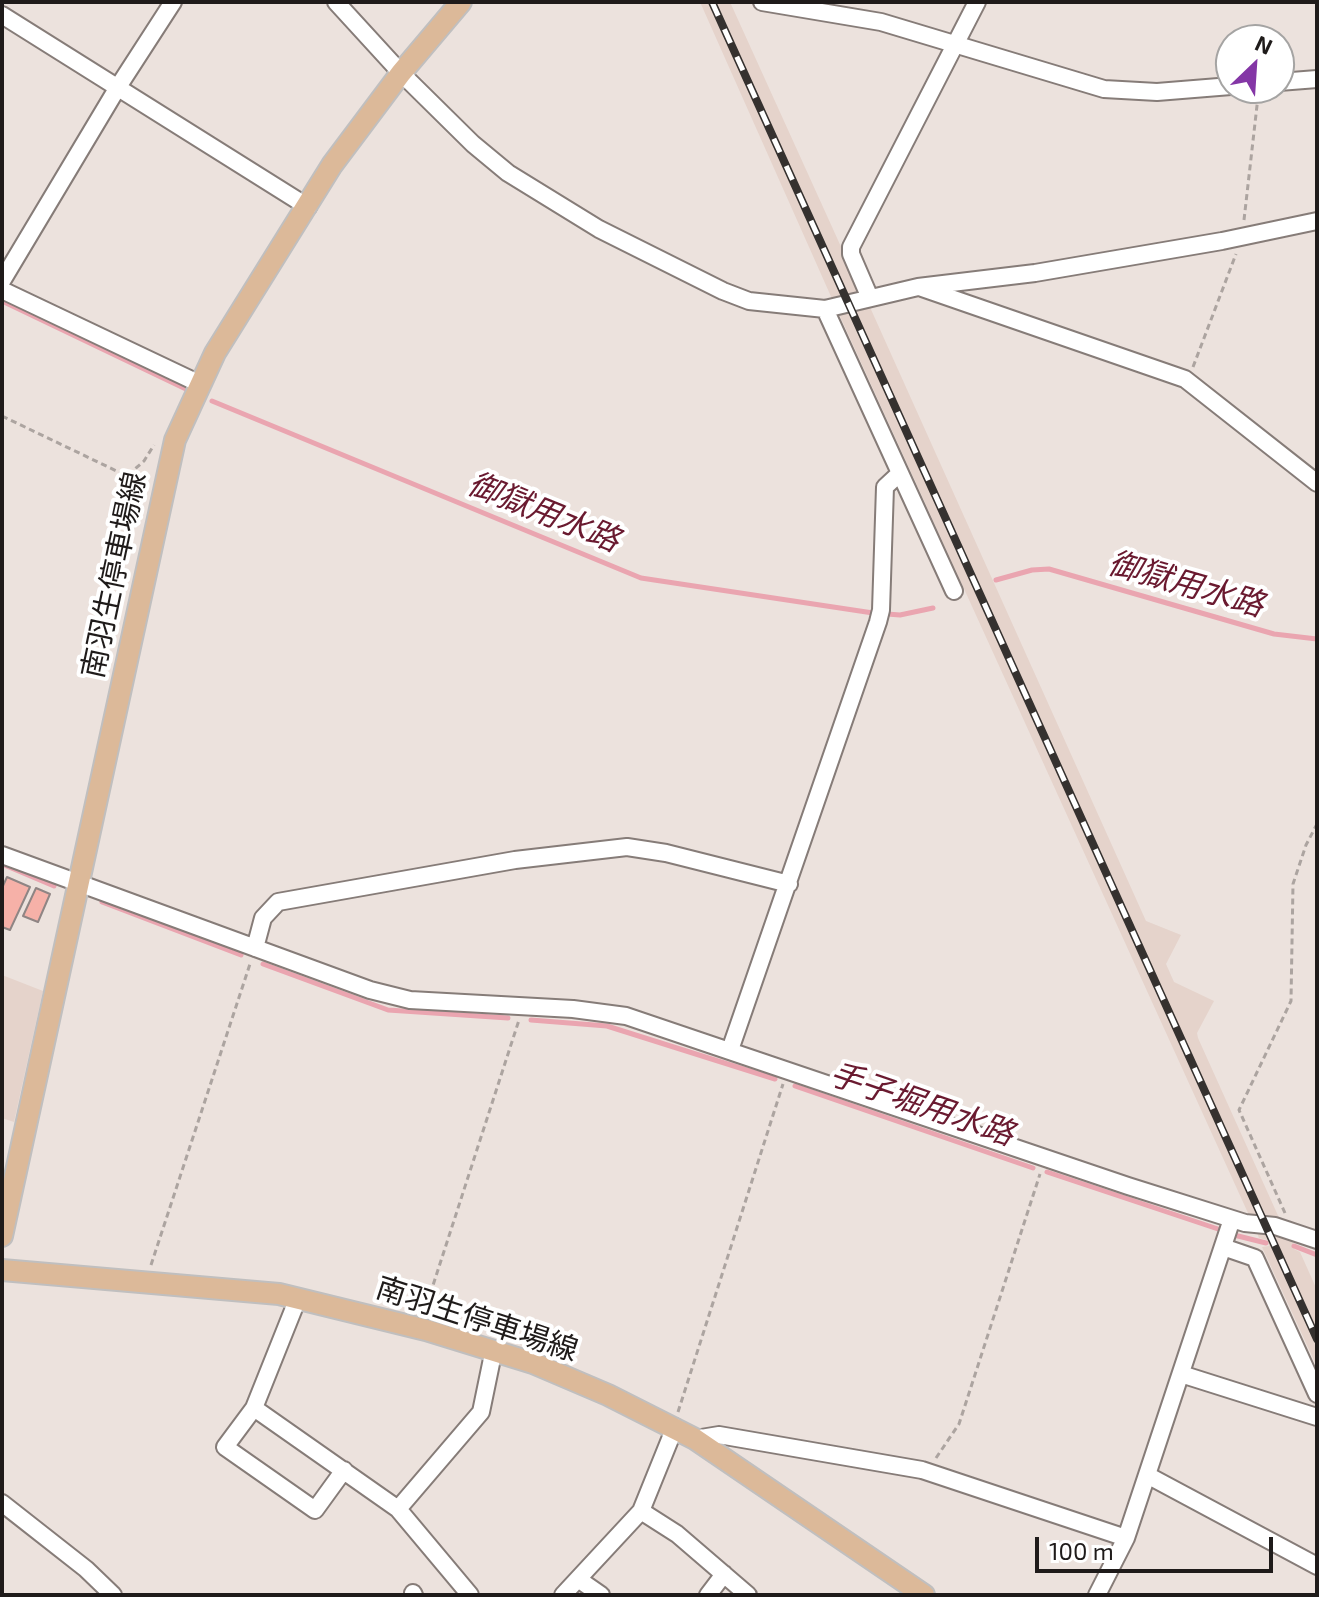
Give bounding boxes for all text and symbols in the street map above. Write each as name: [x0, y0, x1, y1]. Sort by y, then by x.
north arrow: [1215, 24, 1295, 104]
text: N: [1252, 29, 1277, 59]
water label: 御獄用水路: [463, 464, 625, 560]
street label: 南羽生停車場線: [75, 469, 153, 681]
water label: 御獄用水路: [1104, 543, 1268, 625]
water label: 手子堀用水路: [825, 1055, 1019, 1153]
street label: 南羽生停車場線: [372, 1269, 582, 1369]
scale bar: [1039, 1521, 1277, 1571]
text: 100 m: [1049, 1536, 1114, 1565]

